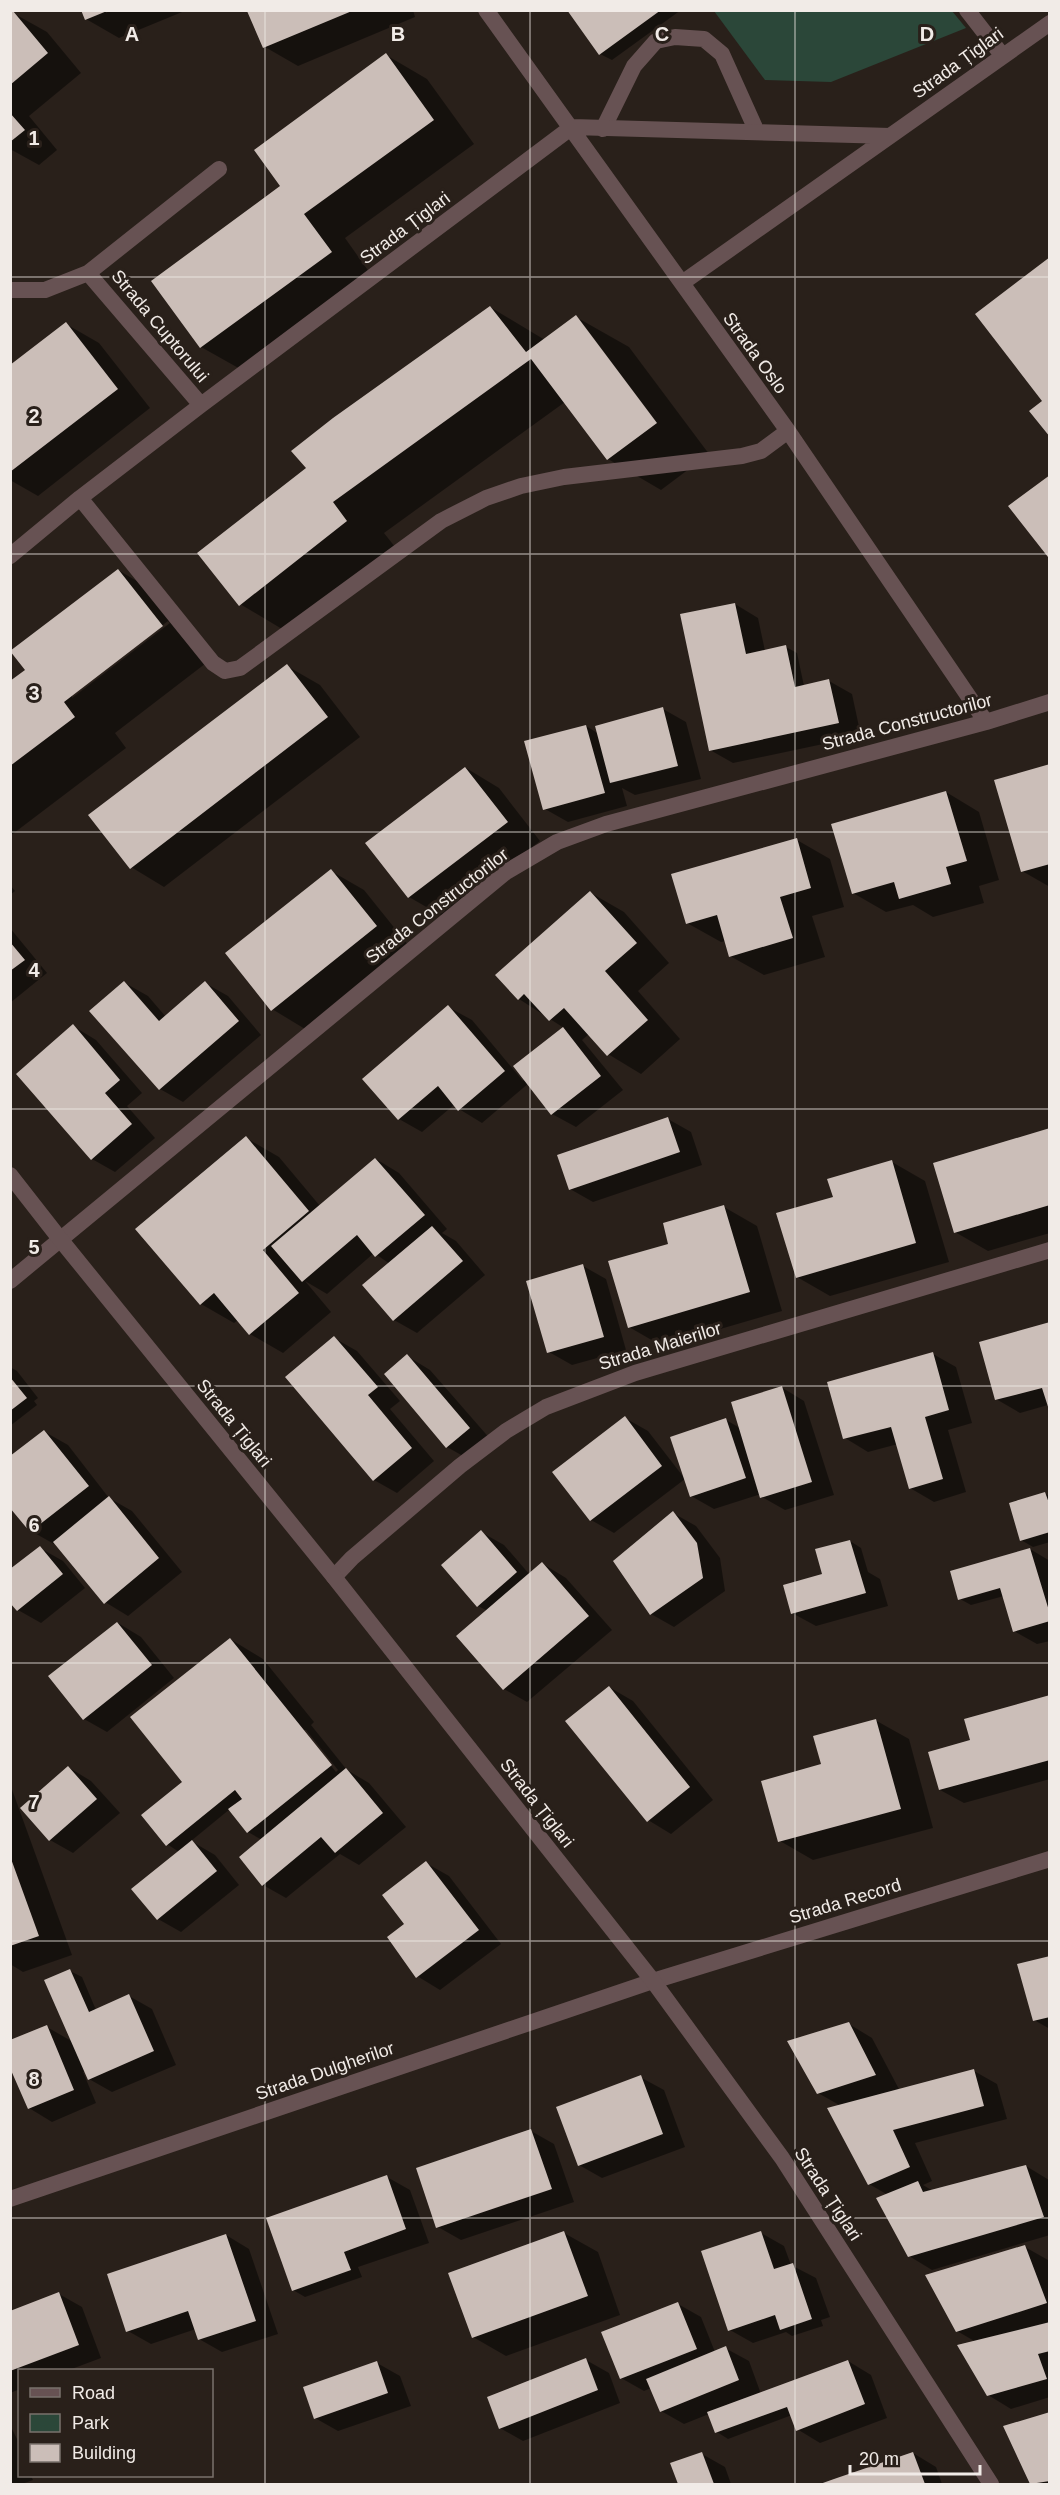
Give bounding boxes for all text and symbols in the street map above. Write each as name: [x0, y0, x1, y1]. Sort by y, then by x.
text: A: [125, 23, 139, 45]
text: B: [391, 23, 405, 45]
text: C: [655, 23, 669, 45]
street label: Strada Țiglari: [909, 23, 1007, 103]
text: D: [920, 23, 934, 45]
text: 1: [28, 127, 40, 149]
street label: Strada Țiglari: [356, 188, 454, 268]
street label: Strada Cuptorului: [107, 266, 213, 386]
street label: Strada Oslo: [719, 309, 791, 397]
text: 2: [28, 405, 40, 427]
text: 3: [28, 682, 40, 704]
street label: Strada Constructorilor: [820, 690, 994, 754]
street label: Strada Constructorilor: [362, 844, 512, 968]
text: 4: [28, 959, 40, 981]
text: 5: [28, 1236, 40, 1258]
street label: Strada Maierilor: [596, 1318, 724, 1374]
street label: Strada Țiglari: [193, 1375, 275, 1471]
text: 6: [28, 1514, 40, 1536]
street label: Strada Țiglari: [496, 1755, 578, 1851]
text: 7: [28, 1791, 40, 1813]
street label: Strada Record: [787, 1874, 903, 1928]
street label: Strada Dulgherilor: [253, 2038, 397, 2104]
text: 8: [28, 2068, 40, 2090]
street label: Strada Țiglari: [790, 2144, 866, 2244]
legend: [18, 2369, 213, 2477]
text: Road: [72, 2383, 115, 2403]
text: Park: [72, 2413, 110, 2433]
scale bar: [850, 2438, 980, 2476]
text: Building: [72, 2443, 136, 2463]
text: 20 m: [859, 2449, 899, 2469]

